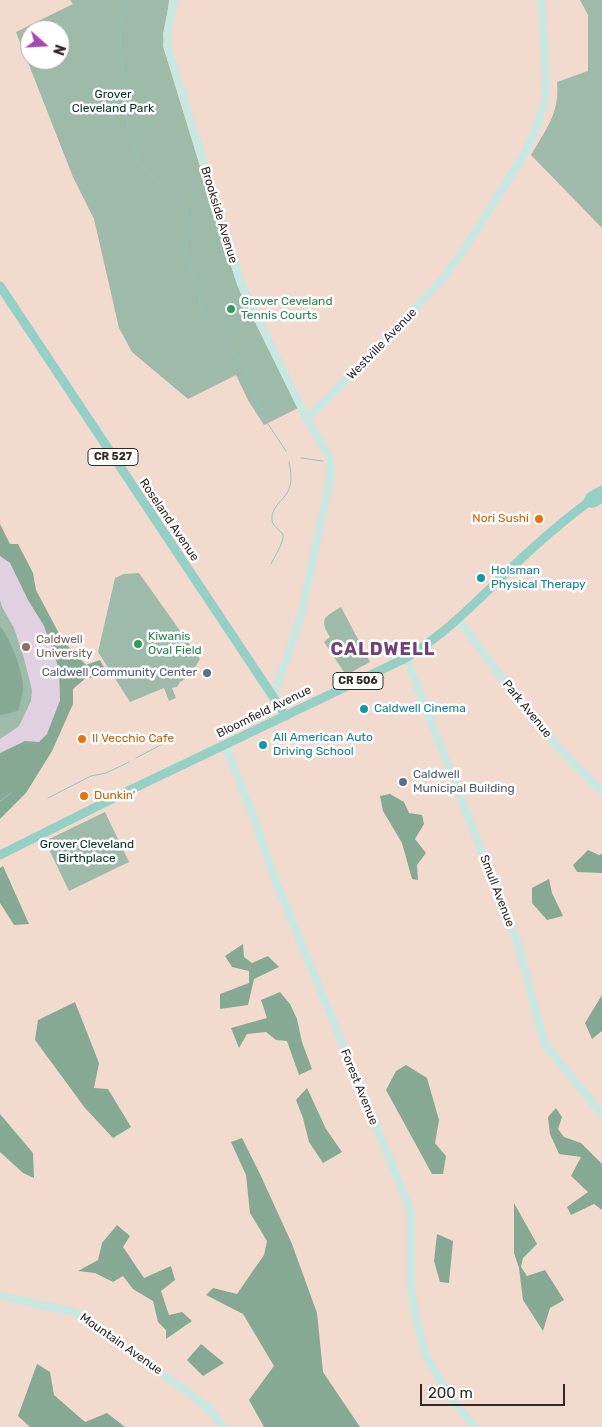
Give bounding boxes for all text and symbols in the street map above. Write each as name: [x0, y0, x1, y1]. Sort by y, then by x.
north arrow: [20, 20, 70, 70]
text: N: [49, 42, 68, 57]
park label: Grover Cleveland Park: [72, 88, 154, 116]
street label: Brookside Avenue: [197, 165, 241, 265]
place label: Grover Ceveland Tennis Courts: [241, 295, 333, 323]
marker: Grover Ceveland Tennis Courts: [225, 303, 237, 315]
street label: Westville Avenue: [344, 305, 420, 383]
road number: CR 527: [88, 448, 138, 466]
street label: Roseland Avenue: [136, 476, 202, 564]
place label: Nori Sushi: [472, 512, 529, 526]
marker: Nori Sushi: [533, 513, 545, 525]
place label: Holsman Physical Therapy: [491, 564, 586, 592]
marker: Holsman Physical Therapy: [475, 572, 487, 584]
place label: Kiwanis Oval Field: [148, 630, 202, 658]
place label: Caldwell University: [36, 633, 93, 661]
marker: Kiwanis Oval Field: [132, 638, 144, 650]
district label: CALDWELL: [330, 639, 436, 661]
marker: Caldwell University: [20, 641, 32, 653]
place label: Caldwell Community Center: [42, 666, 197, 680]
marker: Caldwell Community Center: [201, 667, 213, 679]
road number: CR 506: [333, 672, 383, 689]
street label: Park Avenue: [499, 677, 555, 741]
street label: Bloomfield Avenue: [214, 683, 314, 741]
place label: Caldwell Cinema: [374, 702, 466, 716]
marker: Caldwell Cinema: [358, 703, 370, 715]
place label: All American Auto Driving School: [273, 731, 373, 759]
place label: Il Vecchio Cafe: [92, 732, 174, 746]
marker: Il Vecchio Cafe: [76, 733, 88, 745]
marker: All American Auto Driving School: [257, 739, 269, 751]
place label: Caldwell Municipal Building: [413, 768, 515, 796]
marker: Caldwell Municipal Building: [397, 776, 409, 788]
place label: Dunkin': [94, 789, 135, 803]
marker: Dunkin': [78, 790, 90, 802]
park label: Grover Cleveland Birthplace: [40, 838, 134, 866]
street label: Smull Avenue: [477, 853, 517, 929]
street label: Forest Avenue: [337, 1047, 381, 1127]
street label: Mountain Avenue: [77, 1310, 165, 1378]
scale bar: [422, 1374, 567, 1406]
text: 200 m: [428, 1384, 473, 1402]

